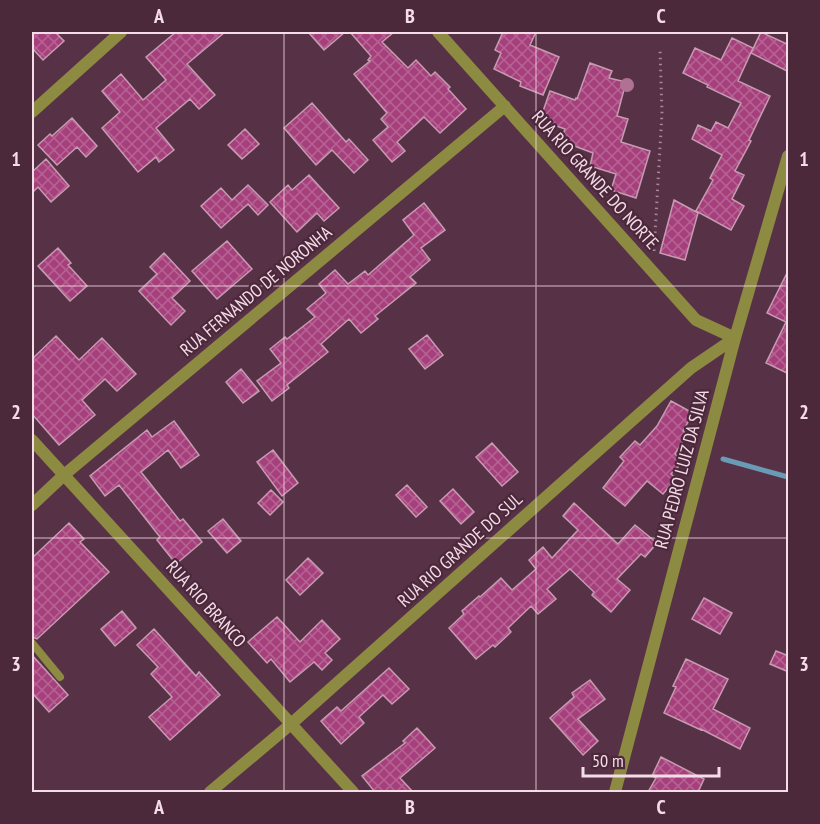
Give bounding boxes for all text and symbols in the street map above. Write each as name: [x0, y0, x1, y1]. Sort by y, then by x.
text: A: [153, 3, 165, 29]
text: B: [405, 3, 415, 29]
text: C: [656, 3, 666, 29]
street label: RUA RIO GRANDE DO NORTE: [527, 106, 664, 254]
text: 1: [11, 146, 21, 172]
text: 1: [799, 146, 809, 172]
street label: RUA FERNANDO DE NORONHA: [175, 220, 337, 361]
street label: RUA PEDRO LUIZ DA SILVA: [649, 386, 714, 551]
text: 2: [11, 399, 21, 425]
text: 2: [799, 399, 809, 425]
street label: RUA RIO GRANDE DO SUL: [392, 487, 527, 612]
street label: RUA RIO BRANCO: [161, 555, 251, 652]
text: 3: [11, 651, 21, 677]
text: 3: [799, 651, 809, 677]
scale bar: [583, 740, 720, 778]
text: 50 m: [592, 749, 624, 772]
text: A: [153, 794, 165, 820]
text: B: [405, 794, 415, 820]
text: C: [656, 794, 666, 820]

